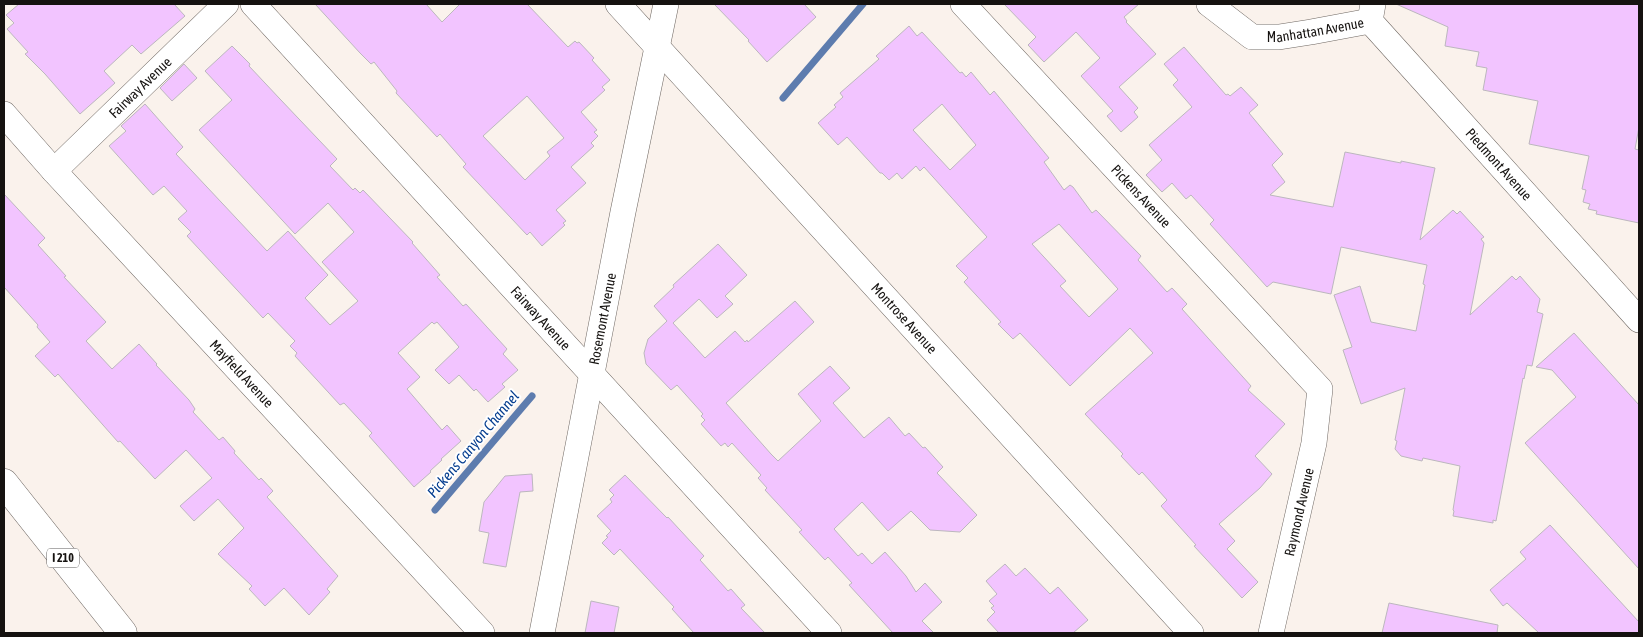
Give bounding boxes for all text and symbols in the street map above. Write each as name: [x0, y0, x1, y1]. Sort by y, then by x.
street label: Manhattan Avenue: [1267, 14, 1365, 45]
street label: Fairway Avenue: [106, 54, 175, 121]
street label: Piedmont Avenue: [1463, 125, 1535, 203]
street label: Pickens Avenue: [1108, 161, 1174, 231]
street label: Rosemont Avenue: [586, 272, 619, 366]
street label: Montrose Avenue: [868, 280, 940, 357]
street label: Fairway Avenue: [508, 283, 574, 353]
street label: Mayfield Avenue: [207, 337, 277, 411]
water label: Pickens Canyon Channel: [424, 387, 522, 501]
street label: Raymond Avenue: [1281, 466, 1317, 558]
road number: I 210: [47, 548, 79, 568]

